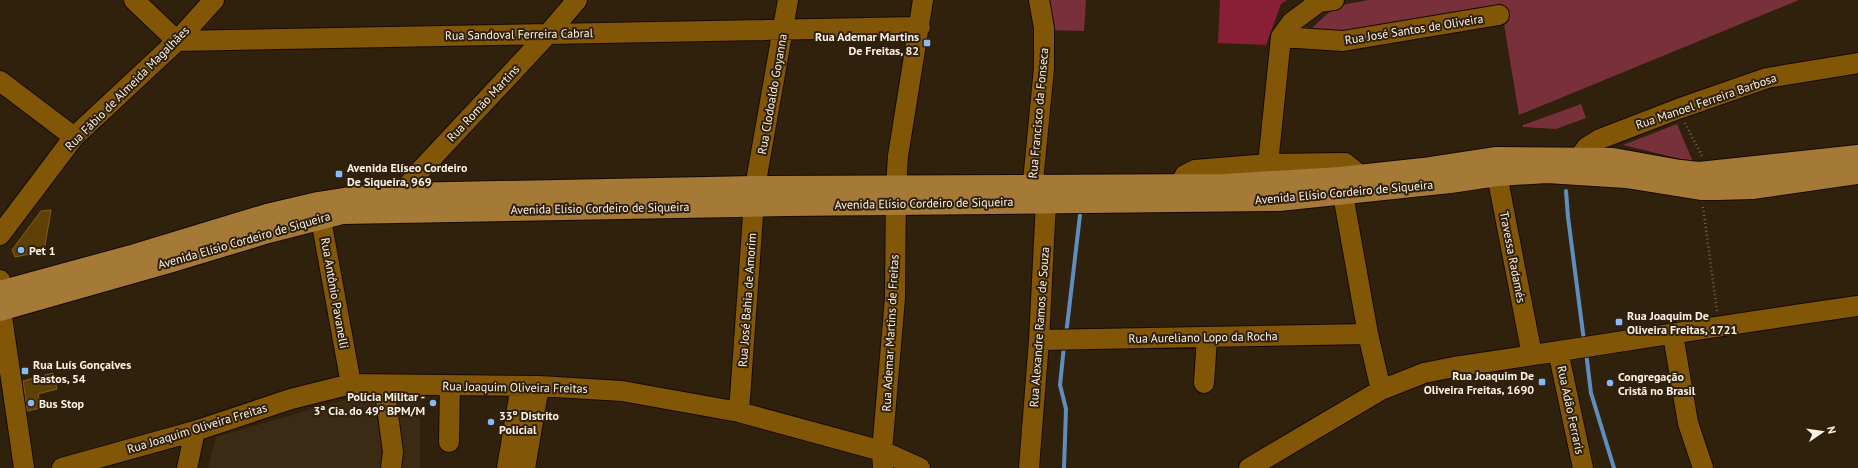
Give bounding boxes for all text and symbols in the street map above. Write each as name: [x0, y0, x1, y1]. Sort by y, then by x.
street label: Rua José Santos de Oliveira: [1344, 11, 1484, 47]
street label: Rua Fábio de Almeida Magalhães: [62, 23, 192, 153]
street label: Rua Sandoval Ferreira Cabral: [445, 25, 594, 43]
place label: Rua Ademar Martins De Freitas, 82: [815, 29, 919, 58]
street label: Rua Clodoaldo Goyanna: [754, 33, 790, 155]
marker: Rua Ademar Martins De Freitas, 82: [922, 38, 932, 48]
street label: Rua Francisco da Fonseca: [1025, 47, 1051, 179]
street label: Rua Romão Martins: [443, 61, 523, 145]
street label: Rua Manoel Ferreira Barbosa: [1634, 70, 1778, 132]
place label: Avenida Elíseo Cordeiro De Siqueira, 969: [347, 160, 468, 189]
marker: Avenida Elíseo Cordeiro De Siqueira, 969: [334, 169, 344, 179]
street label: Avenida Elísio Cordeiro de Siqueira: [1254, 177, 1434, 207]
street label: Avenida Elísio Cordeiro de Siqueira: [834, 194, 1014, 212]
street label: Avenida Elísio Cordeiro de Siqueira: [510, 199, 690, 217]
street label: Avenida Elísio Cordeiro de Siqueira: [156, 208, 332, 272]
street label: Travessa Radamés: [1497, 210, 1529, 304]
street label: Rua José Bahia de Amorim: [735, 232, 759, 368]
street label: Rua Antônio Pavanelli: [318, 236, 352, 350]
place label: Pet 1: [29, 243, 56, 258]
marker: Pet 1: [16, 245, 26, 255]
street label: Rua Alexandre Ramos de Souza: [1026, 246, 1052, 408]
street label: Rua Ademar Martins de Freitas: [878, 254, 902, 412]
place label: Rua Joaquim De Oliveira Freitas, 1721: [1627, 308, 1737, 337]
marker: Rua Joaquim De Oliveira Freitas, 1721: [1614, 317, 1624, 327]
street label: Rua Aureliano Lopo da Rocha: [1128, 328, 1278, 346]
place label: Rua Luís Gonçalves Bastos, 54: [33, 357, 131, 386]
street label: Rua Adão Ferraris: [1554, 364, 1588, 456]
marker: Rua Luís Gonçalves Bastos, 54: [20, 366, 30, 376]
place label: Rua Joaquim De Oliveira Freitas, 1690: [1424, 368, 1534, 397]
place label: Congregação Cristã no Brasil: [1618, 369, 1696, 398]
marker: Rua Joaquim De Oliveira Freitas, 1690: [1537, 377, 1547, 387]
street label: Rua Joaquim Oliveira Freitas: [442, 378, 588, 396]
marker: Congregação Cristã no Brasil: [1605, 378, 1615, 388]
place label: Polícia Militar - 3ª Cia. do 49º BPM/M: [314, 389, 425, 418]
place label: Bus Stop: [39, 396, 85, 411]
marker: Bus Stop: [26, 398, 36, 408]
marker: Polícia Militar - 3ª Cia. do 49º BPM/M: [428, 398, 438, 408]
street label: Rua Joaquim Oliveira Freitas: [125, 400, 269, 456]
place label: 33º Distrito Policial: [499, 408, 559, 437]
north arrow: [1802, 412, 1842, 452]
marker: 33º Distrito Policial: [486, 417, 496, 427]
text: N: [1824, 425, 1839, 435]

